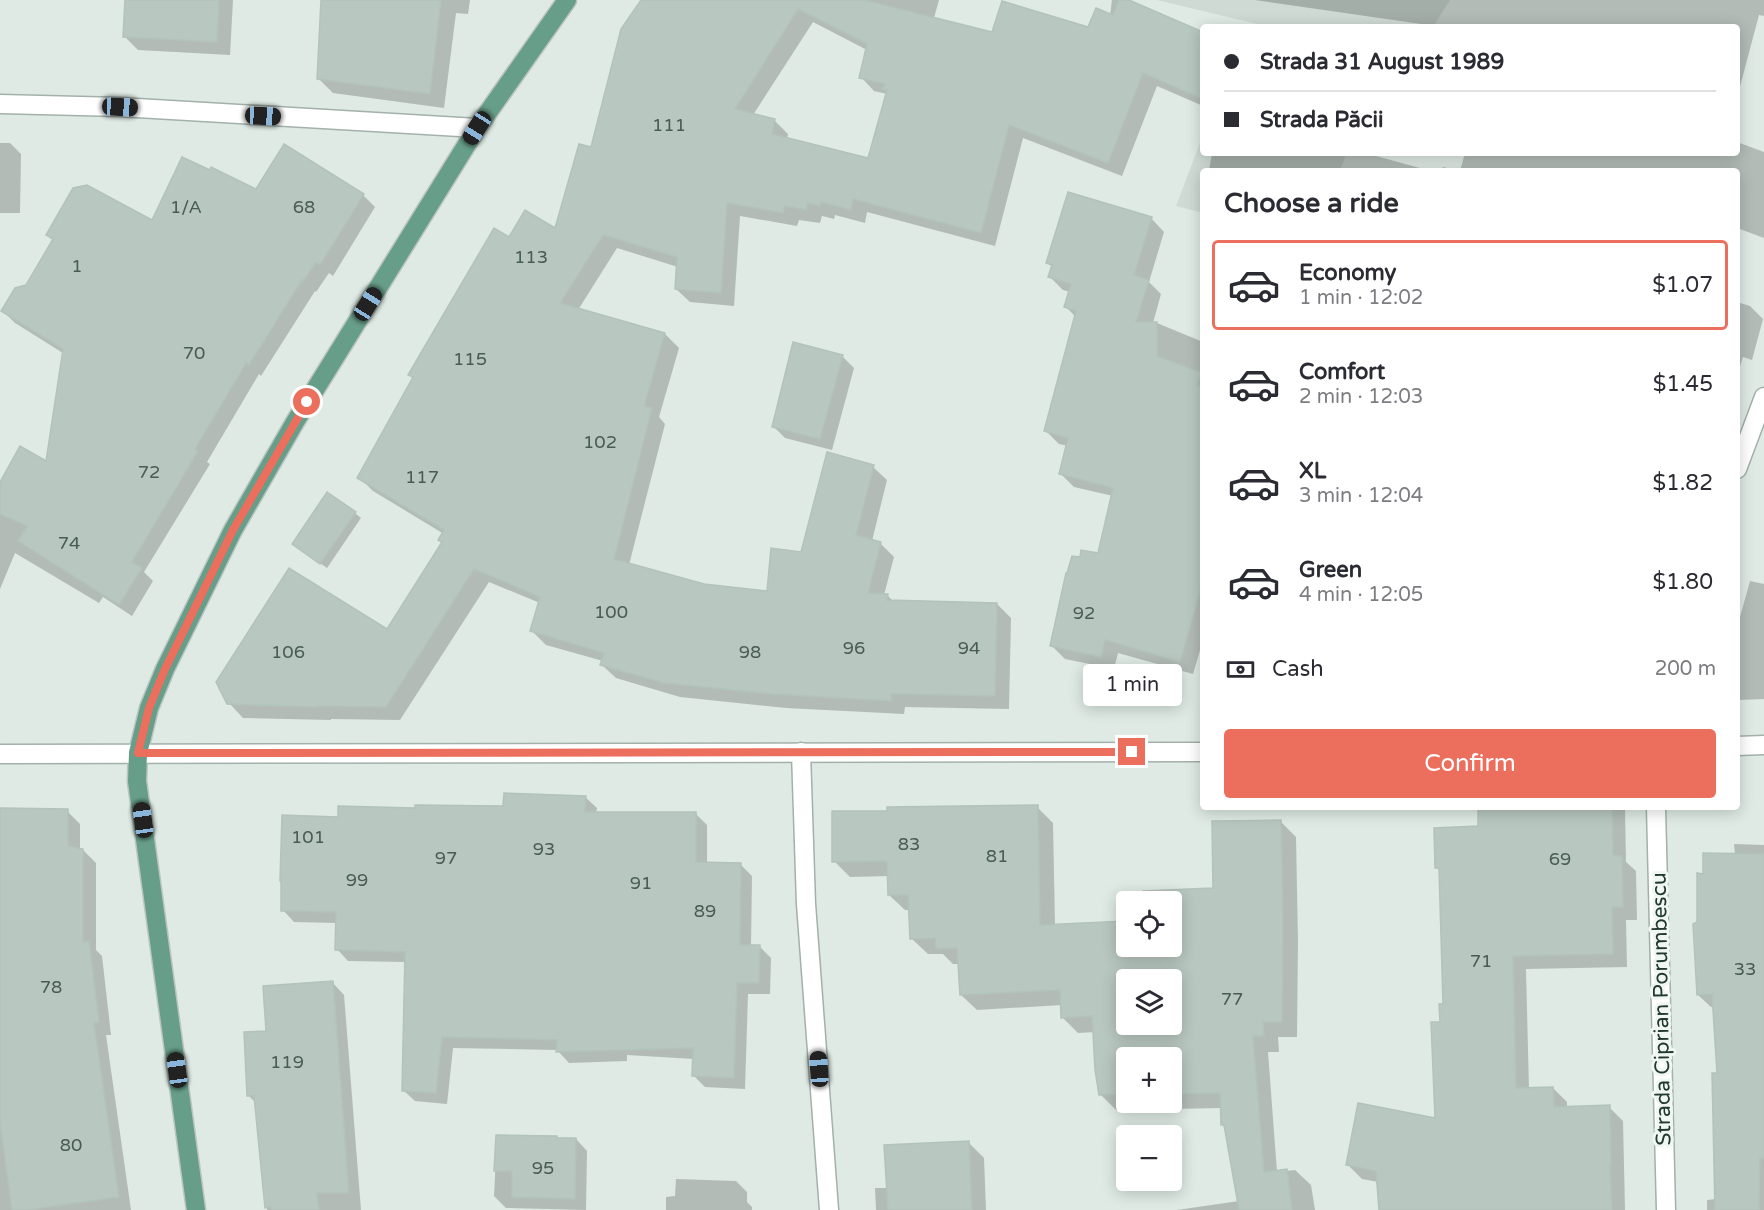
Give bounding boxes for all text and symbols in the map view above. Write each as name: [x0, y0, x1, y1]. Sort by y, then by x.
text: Strada 31 August 1989: [1260, 49, 1504, 75]
car: [102, 97, 138, 117]
car: [245, 106, 281, 126]
text: Strada Păcii: [1260, 107, 1384, 133]
car: [460, 108, 494, 148]
house number: 111: [652, 114, 686, 136]
text: Choose a ride: [1224, 187, 1399, 220]
house number: 1/A: [170, 196, 202, 218]
house number: 68: [293, 196, 315, 218]
house number: 113: [514, 246, 548, 268]
house number: 1: [71, 255, 83, 277]
icon: car: [1227, 258, 1281, 312]
text: Economy: [1299, 260, 1396, 286]
text: $1.07: [1652, 272, 1713, 298]
car: [351, 284, 385, 324]
text: 1 min · 12:02: [1299, 286, 1423, 310]
house number: 70: [183, 342, 205, 364]
house number: 115: [453, 348, 487, 370]
icon: car: [1227, 357, 1281, 411]
text: Comfort: [1299, 359, 1385, 385]
text: $1.45: [1653, 371, 1713, 397]
text: 2 min · 12:03: [1299, 385, 1423, 409]
route start: [293, 388, 320, 415]
house number: 102: [583, 431, 617, 453]
icon: car: [1227, 456, 1281, 510]
text: XL: [1299, 458, 1326, 484]
house number: 72: [138, 461, 160, 483]
house number: 117: [405, 466, 439, 488]
text: $1.82: [1652, 470, 1713, 496]
text: 3 min · 12:04: [1299, 484, 1423, 508]
house number: 74: [58, 532, 80, 554]
icon: car: [1227, 555, 1281, 609]
text: Green: [1299, 557, 1362, 583]
text: $1.80: [1652, 569, 1713, 595]
text: 4 min · 12:05: [1299, 583, 1423, 607]
house number: 100: [594, 601, 628, 623]
house number: 92: [1073, 602, 1095, 624]
house number: 96: [843, 637, 865, 659]
house number: 94: [958, 637, 980, 659]
house number: 106: [271, 641, 305, 663]
house number: 98: [739, 641, 761, 663]
icon: cash: [1224, 653, 1257, 686]
text: Cash: [1272, 656, 1324, 682]
text: 200 m: [1655, 657, 1716, 681]
callout: 1 min: [1082, 665, 1182, 707]
text: 1 min: [1106, 673, 1159, 697]
button: Confirm: [1224, 729, 1716, 798]
route end: [1118, 738, 1145, 765]
car: [132, 801, 154, 839]
house number: 101: [291, 826, 325, 848]
house number: 83: [898, 833, 920, 855]
house number: 93: [533, 838, 555, 860]
house number: 81: [986, 845, 1008, 867]
house number: 97: [435, 847, 457, 869]
house number: 69: [1549, 848, 1571, 870]
house number: 99: [346, 869, 368, 891]
house number: 91: [630, 872, 652, 894]
street label: Strada Ciprian Porumbescu: [1647, 872, 1676, 1146]
map controls: [1116, 891, 1182, 1191]
button: locate: [1116, 891, 1182, 957]
house number: 89: [694, 900, 716, 922]
house number: 71: [1470, 950, 1492, 972]
house number: 33: [1734, 958, 1756, 980]
button: layers: [1116, 969, 1182, 1035]
house number: 78: [40, 976, 62, 998]
house number: 77: [1221, 988, 1243, 1010]
button: +: [1116, 1047, 1182, 1113]
car: [809, 1050, 829, 1088]
car: [166, 1051, 188, 1089]
house number: 119: [270, 1051, 304, 1073]
button: −: [1116, 1125, 1182, 1191]
house number: 80: [60, 1134, 82, 1156]
house number: 95: [532, 1157, 554, 1179]

